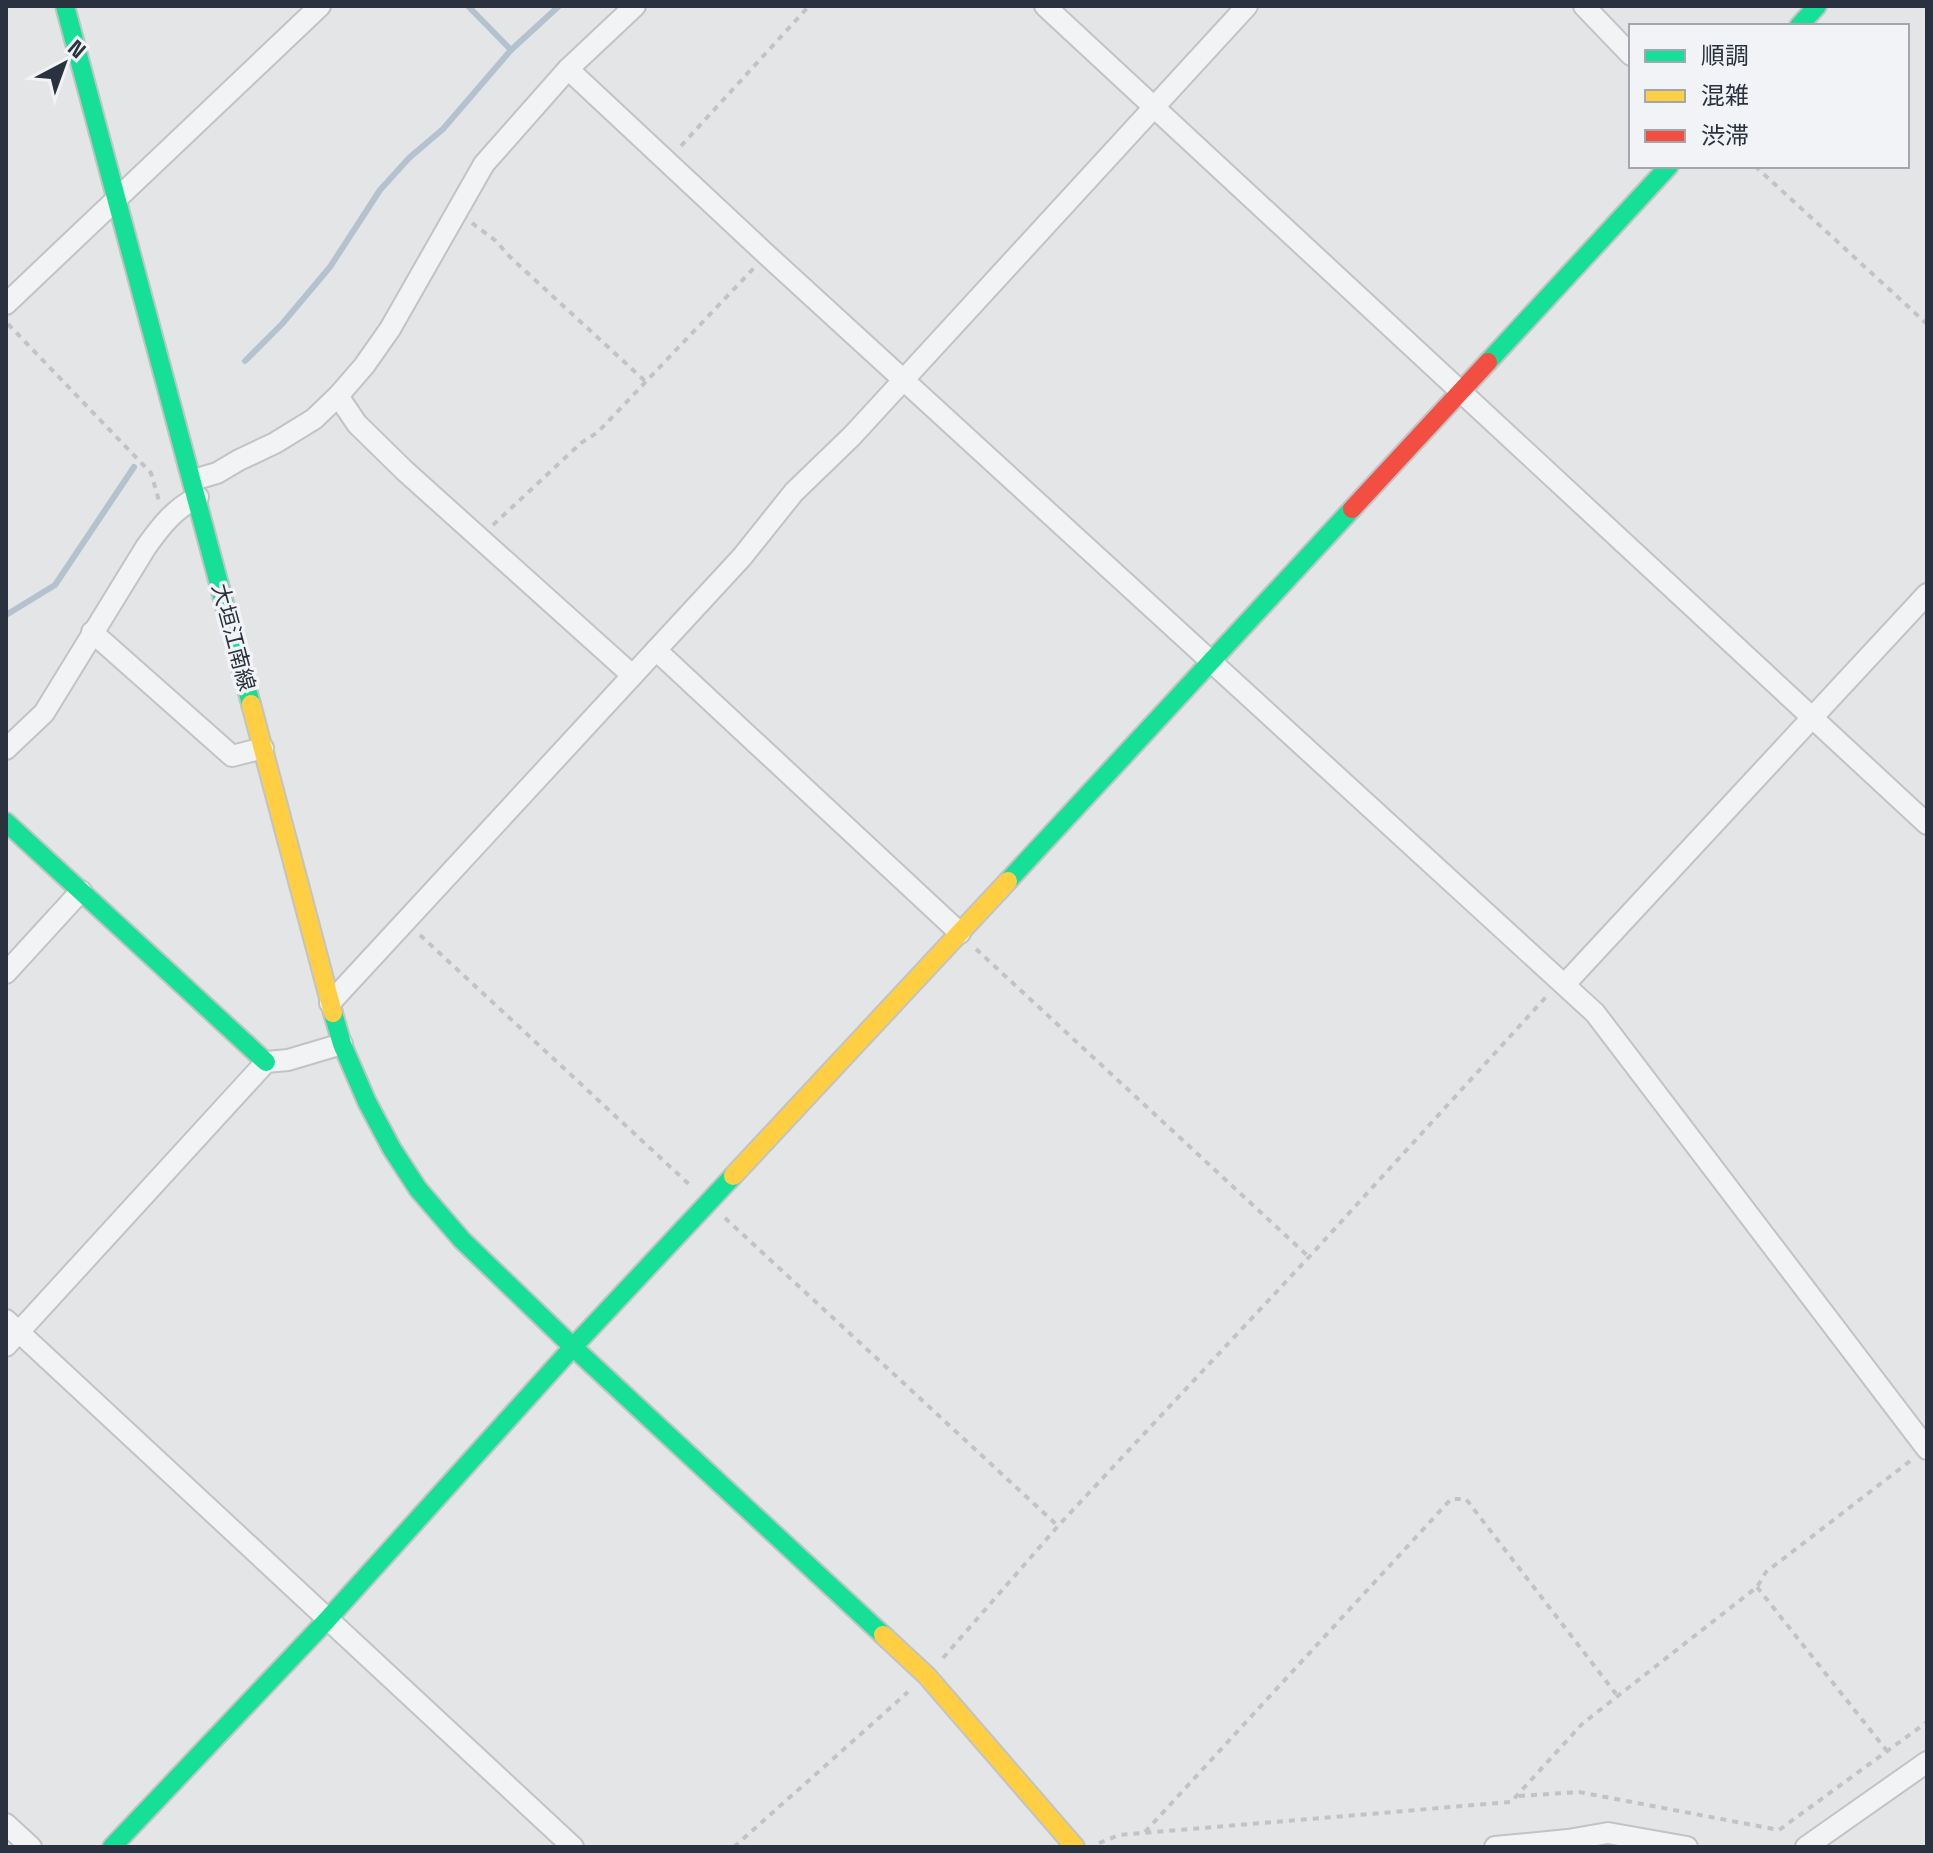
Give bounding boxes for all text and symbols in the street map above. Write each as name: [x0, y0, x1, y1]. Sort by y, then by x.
north arrow: [24, 24, 104, 104]
legend: [1629, 24, 1909, 168]
text: N: [62, 34, 92, 64]
text: 順調: [1701, 40, 1749, 71]
text: 混雑: [1701, 80, 1749, 111]
text: 渋滞: [1701, 120, 1749, 151]
street label: 大垣江南線: [206, 580, 262, 694]

